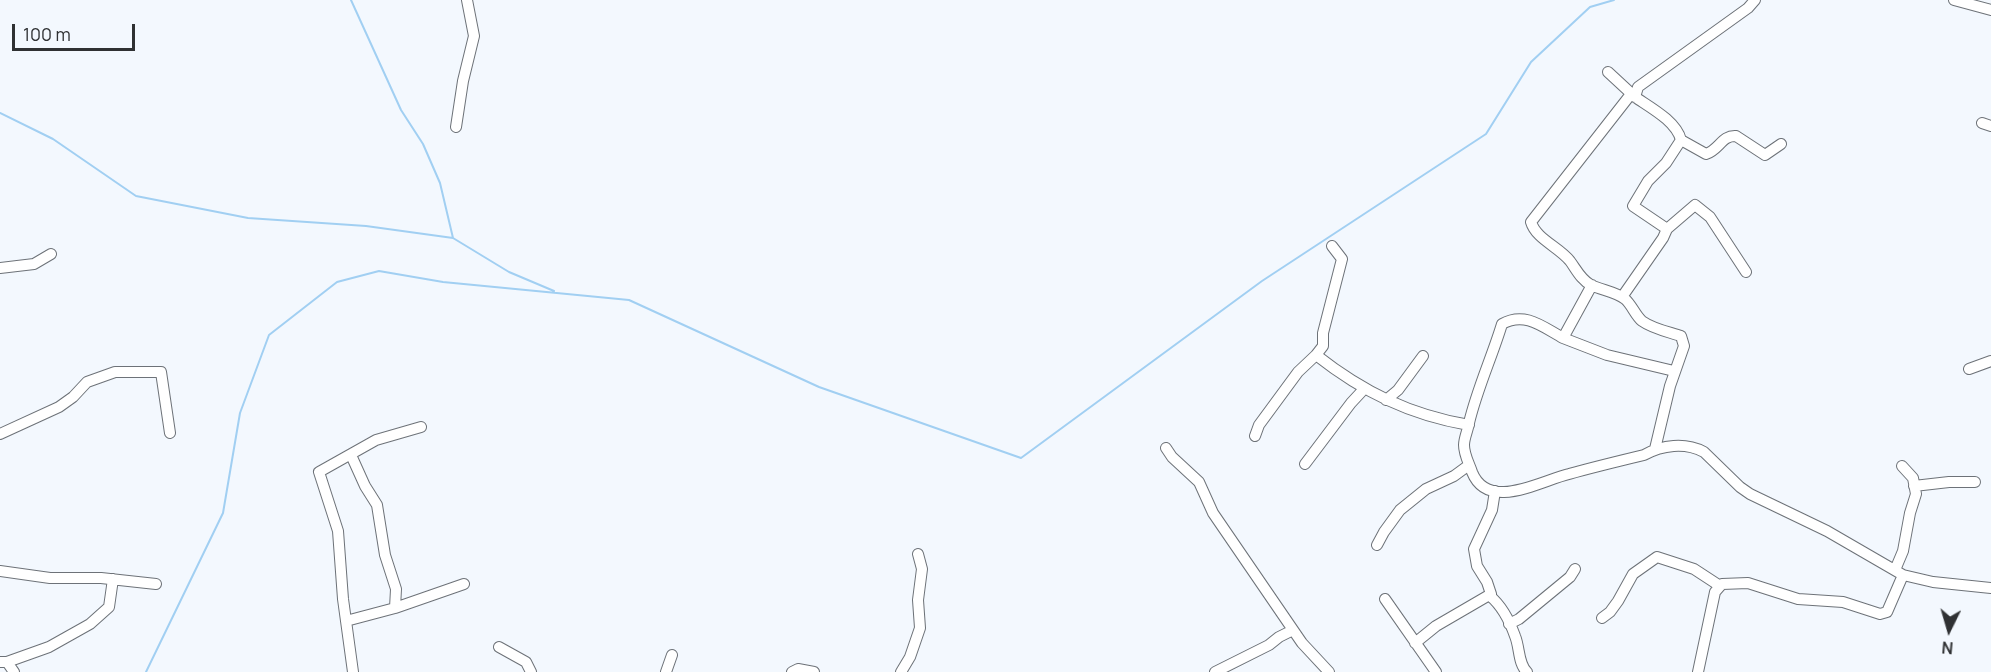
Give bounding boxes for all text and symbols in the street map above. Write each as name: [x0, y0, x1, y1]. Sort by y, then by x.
scale bar: [15, 12, 138, 50]
text: 100 m: [23, 22, 71, 46]
north arrow: [1919, 600, 1979, 660]
text: N: [1941, 636, 1954, 659]

